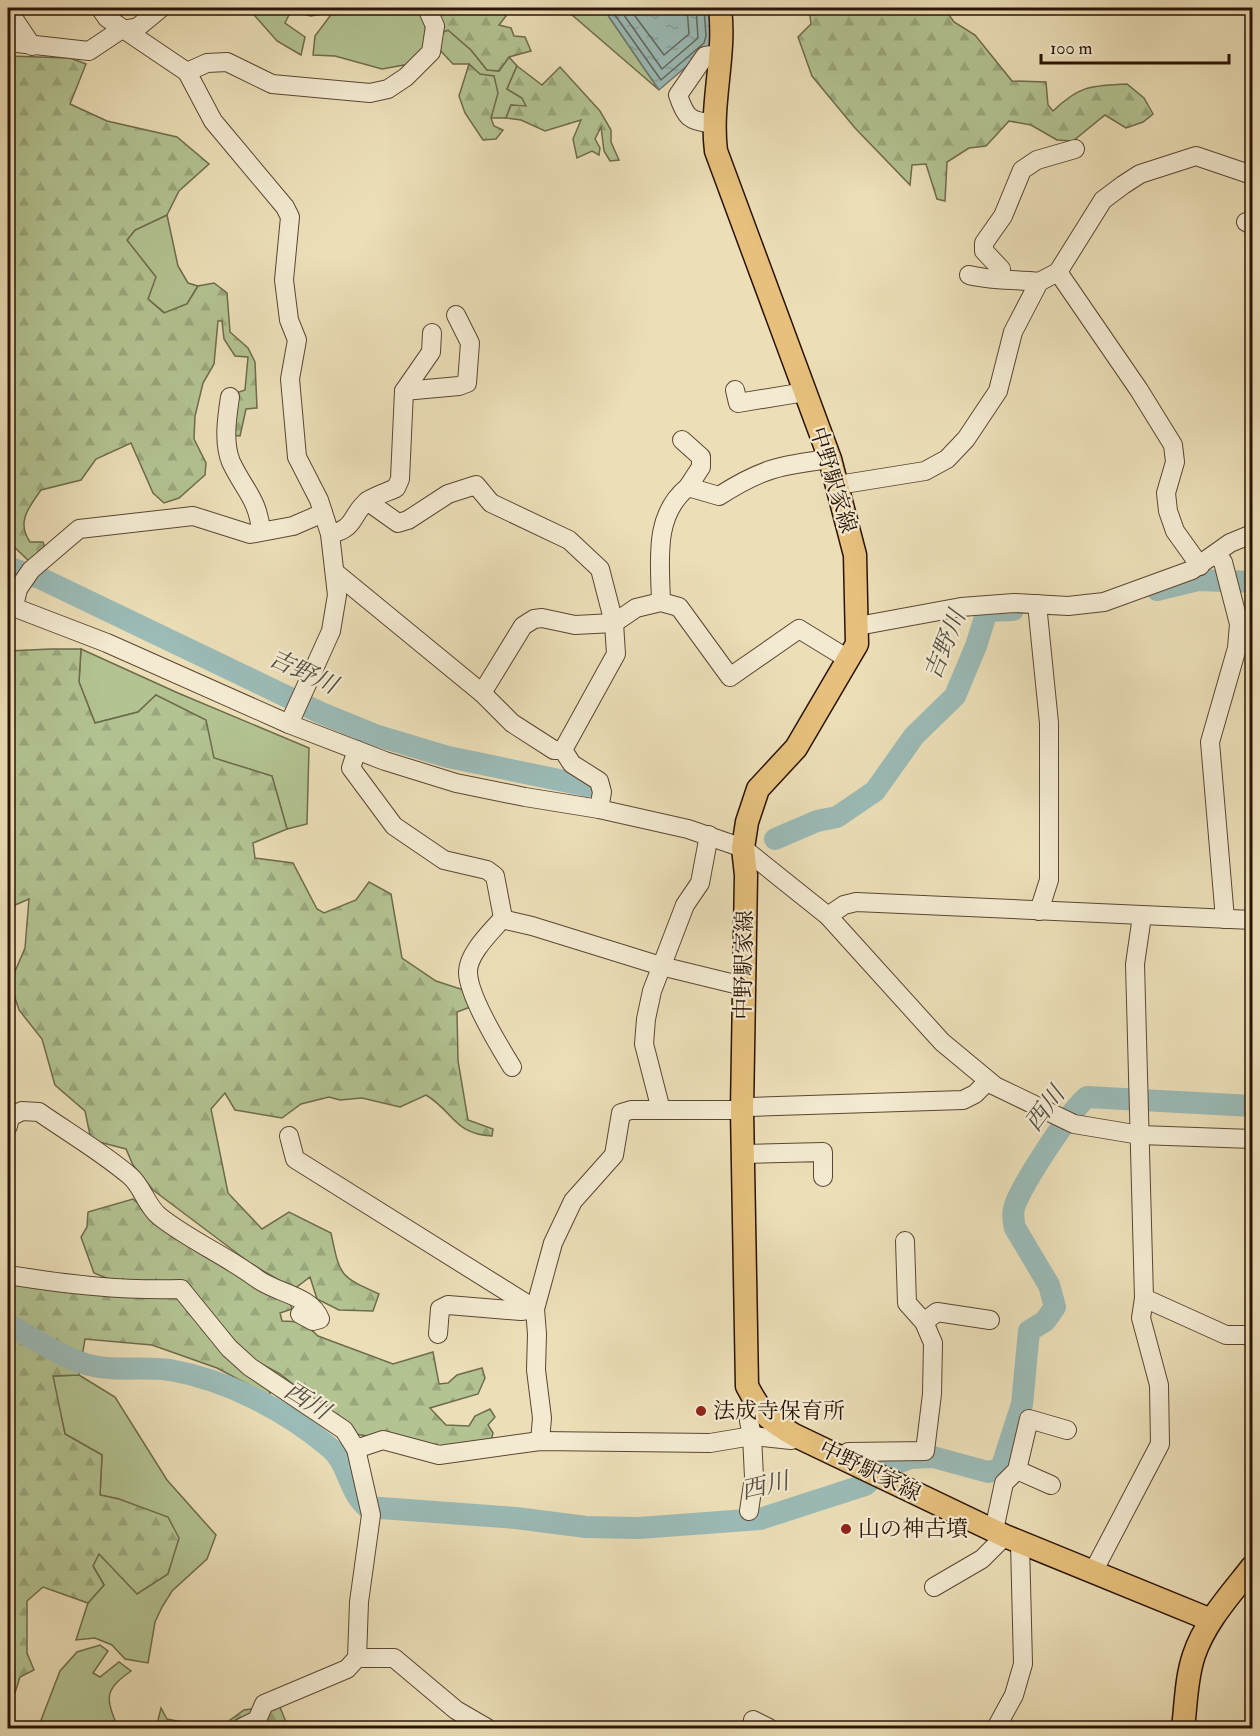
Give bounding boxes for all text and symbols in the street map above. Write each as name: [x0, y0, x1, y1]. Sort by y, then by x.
scale bar: [1041, 27, 1228, 65]
text: 100 m: [1050, 37, 1093, 60]
street label: 中野駅家線: [804, 423, 862, 537]
water label: 吉野川: [917, 603, 974, 684]
water label: 吉野川: [264, 643, 345, 703]
street label: 中野駅家線: [729, 910, 759, 1020]
water label: 西川: [1018, 1078, 1074, 1137]
water label: 西川: [278, 1375, 338, 1428]
place label: 法成寺保育所: [713, 1397, 845, 1425]
marker: 法成寺保育所: [694, 1404, 708, 1418]
street label: 中野駅家線: [814, 1434, 926, 1508]
water label: 西川: [738, 1465, 795, 1507]
place label: 山の神古墳: [858, 1515, 968, 1543]
marker: 山の神古墳: [839, 1522, 853, 1536]

